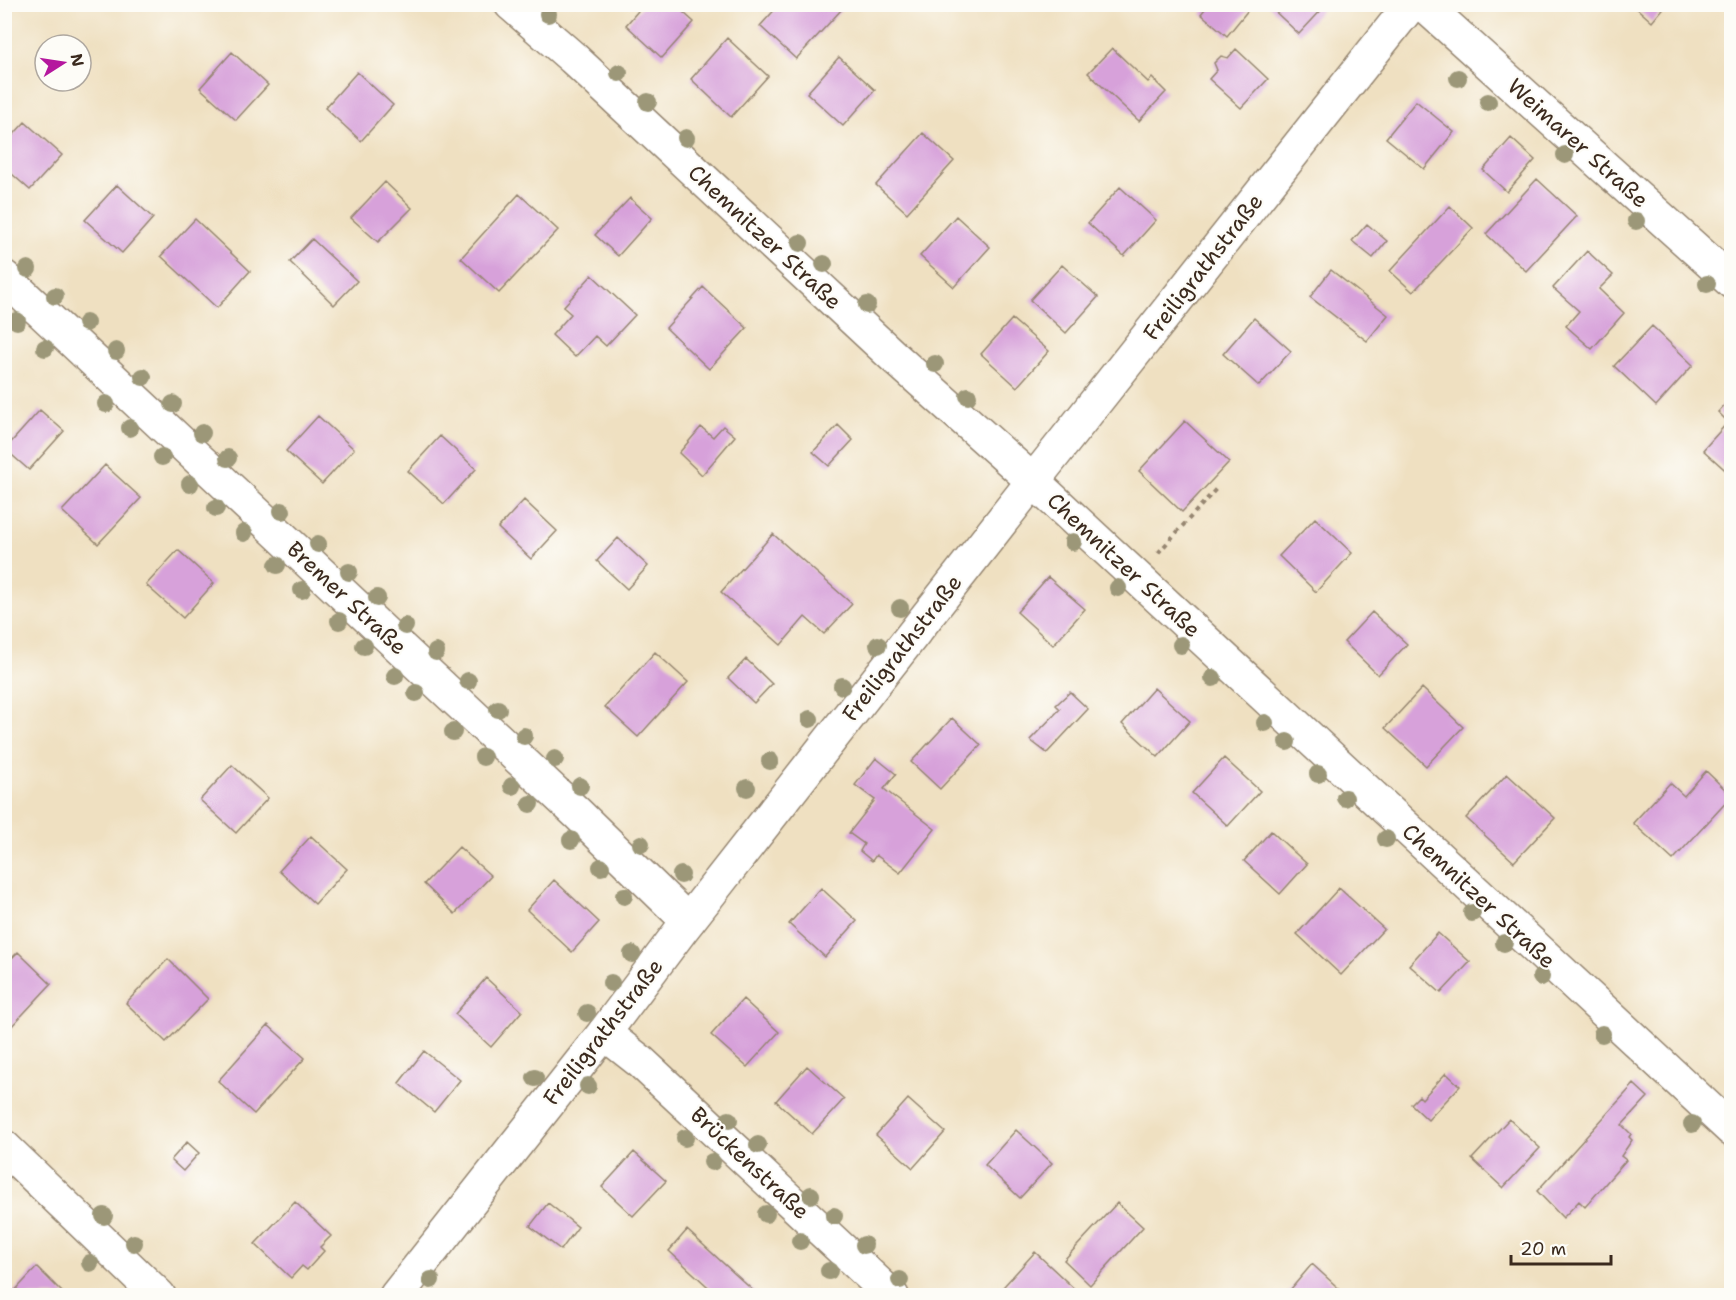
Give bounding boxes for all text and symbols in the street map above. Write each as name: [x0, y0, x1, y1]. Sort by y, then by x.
north arrow: [33, 33, 93, 93]
text: N: [66, 52, 89, 68]
street label: Weimarer Straße: [1501, 72, 1655, 214]
street label: Chemnitzer Straße: [682, 158, 848, 316]
street label: Freiligrathstraße: [1137, 188, 1269, 346]
street label: Chemnitzer Straße: [1041, 486, 1207, 644]
street label: Bremer Straße: [281, 535, 413, 661]
street label: Freiligrathstraße: [836, 569, 968, 727]
street label: Chemnitzer Straße: [1396, 817, 1562, 975]
street label: Freiligrathstraße: [537, 953, 669, 1111]
street label: Brückenstraße: [684, 1100, 816, 1226]
scale bar: [1511, 1228, 1612, 1266]
text: 20 m: [1520, 1237, 1566, 1261]

